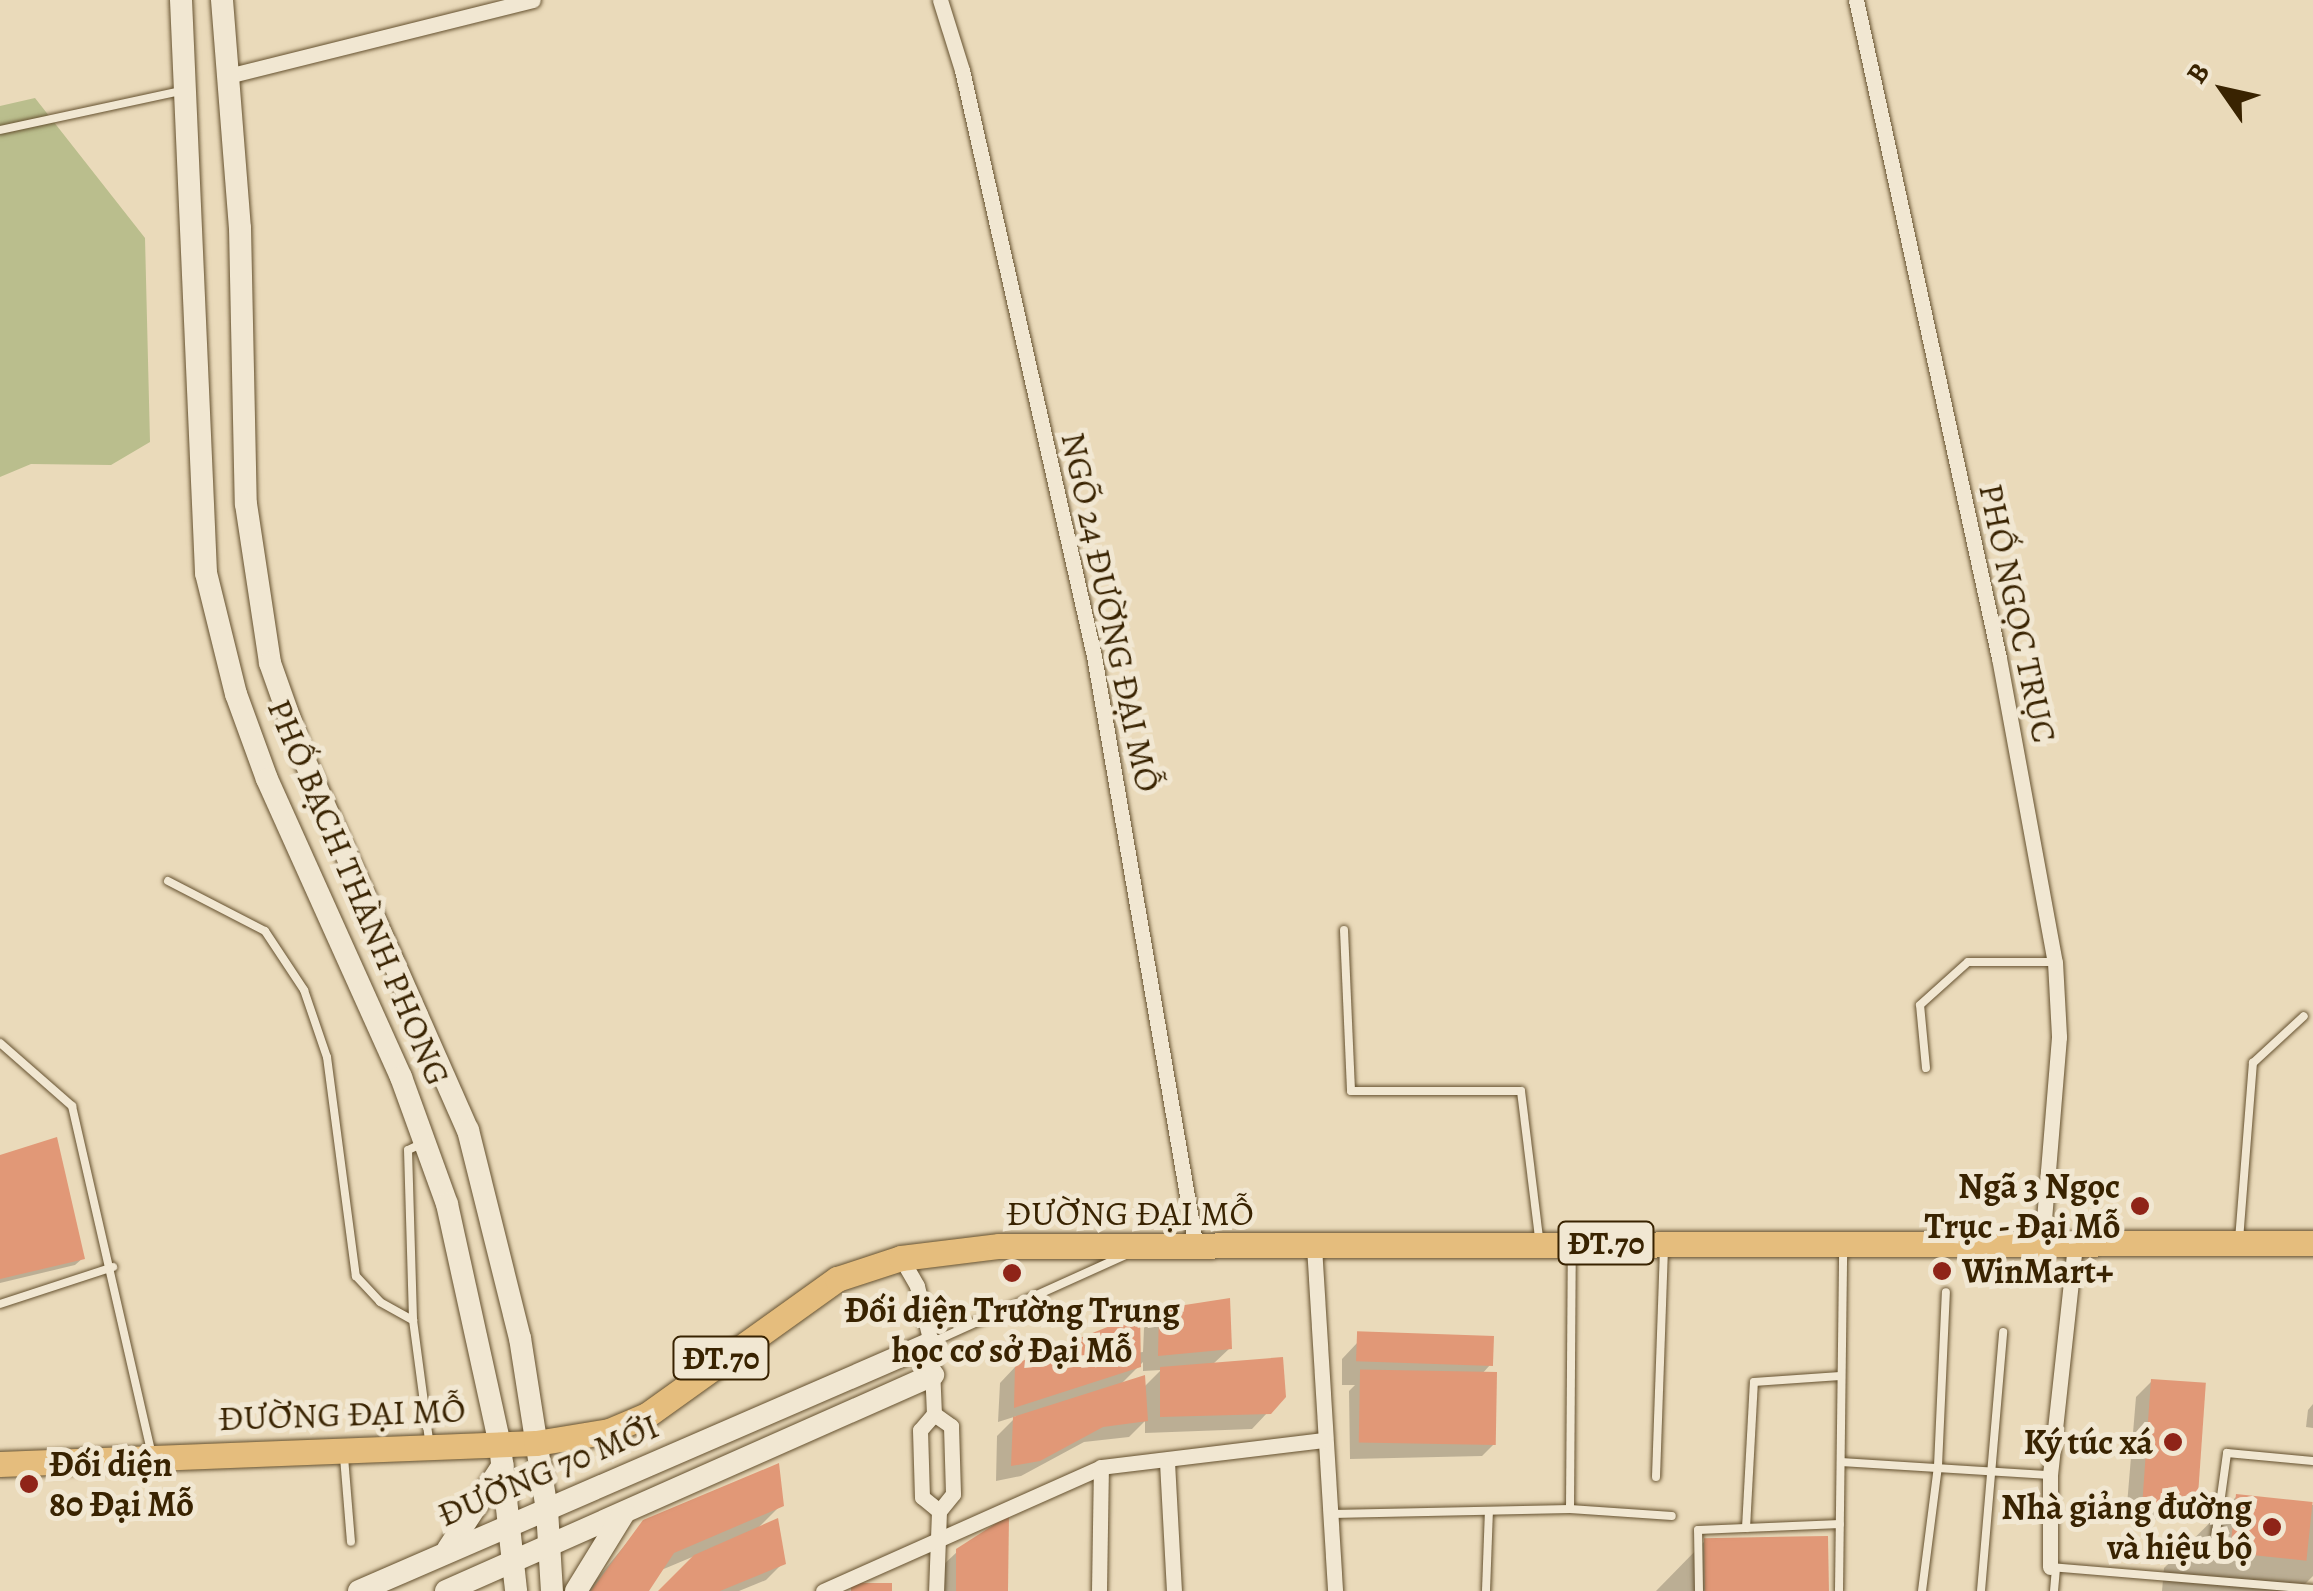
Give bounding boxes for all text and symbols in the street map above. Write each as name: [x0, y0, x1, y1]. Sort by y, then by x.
north arrow: [2173, 40, 2273, 140]
text: B: [2177, 55, 2219, 91]
street label: NGÕ 24 ĐƯỜNG ĐẠI MỖ: [1052, 428, 1170, 796]
street label: PHỐ NGỌC TRỤC: [1970, 480, 2066, 746]
street label: PHỐ BẠCH THÀNH PHONG: [258, 693, 460, 1091]
place label: Ngã 3 Ngọc Trục - Đại Mỗ: [1923, 1165, 2120, 1247]
street label: ĐƯỜNG ĐẠI MỖ: [1006, 1192, 1254, 1234]
marker: Ngã 3 Ngọc Trục - Đại Mỗ: [2129, 1195, 2151, 1217]
road number: ĐT.70: [1556, 1216, 1656, 1270]
place label: WinMart+: [1962, 1250, 2114, 1292]
marker: WinMart+: [1931, 1260, 1953, 1282]
marker: Đối diện Trường Trung học cơ sở Đại Mỗ: [1001, 1262, 1023, 1284]
place label: Đối diện Trường Trung học cơ sở Đại Mỗ: [844, 1289, 1180, 1371]
road number: ĐT.70: [671, 1331, 771, 1385]
street label: ĐƯỜNG ĐẠI MỖ: [218, 1389, 466, 1439]
street label: ĐƯỜNG 70 MỚI: [431, 1405, 665, 1535]
place label: Ký túc xá: [2023, 1421, 2153, 1463]
marker: Ký túc xá: [2162, 1431, 2184, 1453]
place label: Đối diện 80 Đại Mỗ: [49, 1443, 194, 1525]
marker: Đối diện 80 Đại Mỗ: [18, 1473, 40, 1495]
place label: Nhà giảng đường và hiệu bộ: [2001, 1486, 2252, 1568]
marker: Nhà giảng đường và hiệu bộ: [2261, 1516, 2283, 1538]

